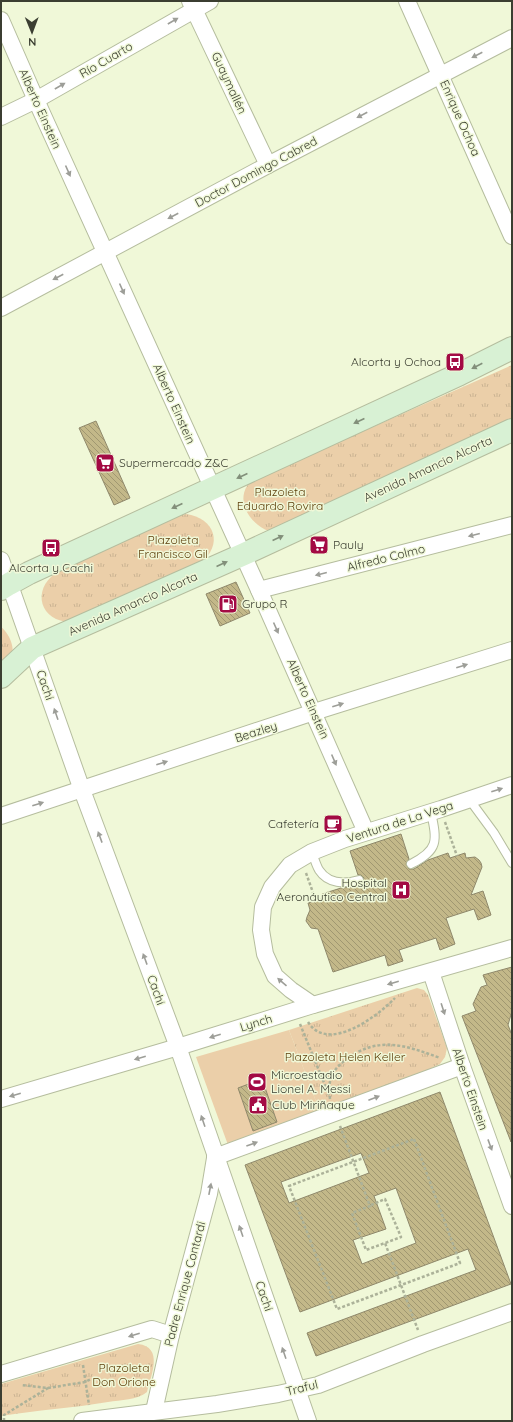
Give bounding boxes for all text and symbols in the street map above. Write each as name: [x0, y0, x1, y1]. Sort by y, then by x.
north arrow: [12, 12, 52, 52]
one-way arrow: [167, 18, 179, 25]
text: N: [28, 35, 36, 49]
street label: Río Cuarto: [76, 38, 135, 81]
street label: Guaymallén: [209, 49, 250, 116]
one-way arrow: [471, 52, 483, 58]
street label: Alberto Einstein: [16, 66, 65, 151]
street label: Enrique Ochoa: [437, 77, 484, 158]
one-way arrow: [54, 82, 66, 89]
one-way arrow: [356, 112, 368, 118]
street label: Doctor Domingo Cabred: [192, 133, 319, 210]
one-way arrow: [65, 165, 71, 176]
one-way arrow: [167, 213, 179, 219]
one-way arrow: [53, 274, 64, 280]
one-way arrow: [119, 284, 125, 295]
bus stop icon: Alcorta y Ochoa: [444, 351, 466, 373]
place label: Alcorta y Ochoa: [351, 354, 441, 369]
street label: Alberto Einstein: [150, 361, 199, 446]
one-way arrow: [471, 363, 483, 369]
one-way arrow: [354, 418, 365, 424]
street label: Avenida Amancio Alcorta: [361, 432, 494, 505]
supermarket icon: Supermercado Z&C: [94, 452, 116, 474]
place label: Supermercado Z&C: [119, 455, 228, 470]
one-way arrow: [236, 473, 247, 479]
park label: Plazoleta Eduardo Rovira: [237, 484, 323, 513]
one-way arrow: [171, 503, 183, 509]
park label: Plazoleta Francisco Gil: [138, 532, 208, 561]
one-way arrow: [468, 532, 480, 538]
supermarket icon: Pauly: [308, 534, 330, 556]
one-way arrow: [272, 535, 284, 541]
bus stop icon: Alcorta y Cachi: [40, 537, 62, 559]
place label: Pauly: [333, 537, 363, 552]
street label: Alfredo Colmo: [345, 541, 426, 574]
place label: Alcorta y Cachi: [9, 560, 93, 575]
one-way arrow: [216, 561, 227, 567]
street label: Avenida Amancio Alcorta: [66, 568, 200, 639]
one-way arrow: [315, 572, 327, 578]
fuel station icon: Grupo R: [217, 593, 239, 615]
place label: Grupo R: [242, 596, 288, 611]
one-way arrow: [274, 623, 280, 635]
street label: Alberto Einstein: [284, 656, 333, 741]
one-way arrow: [457, 663, 469, 669]
street label: Cachi: [33, 668, 58, 702]
one-way arrow: [333, 702, 345, 708]
one-way arrow: [52, 708, 58, 720]
street label: Beazley: [233, 718, 279, 745]
one-way arrow: [332, 755, 338, 767]
one-way arrow: [156, 760, 168, 766]
one-way arrow: [492, 787, 504, 793]
street label: Ventura de La Vega: [345, 797, 455, 846]
one-way arrow: [32, 801, 44, 807]
cafe icon: Cafetería: [322, 813, 344, 835]
place label: Cafetería: [268, 816, 319, 831]
one-way arrow: [96, 830, 102, 842]
place label: Hospital Aeronáutico Central: [276, 875, 387, 904]
hospital icon: Hospital Aeronáutico Central: [390, 879, 412, 901]
one-way arrow: [141, 952, 147, 964]
street label: Cachi: [144, 973, 169, 1007]
one-way arrow: [277, 978, 286, 987]
one-way arrow: [387, 980, 399, 986]
one-way arrow: [440, 1004, 446, 1016]
street label: Lynch: [238, 1011, 274, 1035]
one-way arrow: [209, 1033, 221, 1039]
street label: Alberto Einstein: [449, 1046, 492, 1132]
park label: Plazoleta Helen Keller: [285, 1049, 406, 1064]
one-way arrow: [134, 1055, 146, 1061]
place label: Microestadio Lionel A. Messi: [271, 1067, 351, 1096]
sports icon: Microestadio Lionel A. Messi: [246, 1071, 268, 1093]
one-way arrow: [9, 1092, 22, 1098]
public building icon: Club Miriñaque: [247, 1094, 269, 1116]
one-way arrow: [368, 1095, 380, 1101]
place label: Club Miriñaque: [272, 1097, 355, 1112]
one-way arrow: [199, 1114, 205, 1126]
one-way arrow: [246, 1140, 258, 1146]
one-way arrow: [487, 1140, 493, 1152]
one-way arrow: [207, 1183, 213, 1195]
street label: Padre Enrique Contardi: [161, 1220, 208, 1348]
one-way arrow: [238, 1224, 244, 1236]
street label: Cachi: [252, 1279, 277, 1313]
one-way arrow: [128, 1332, 140, 1338]
one-way arrow: [281, 1347, 287, 1359]
park label: Plazoleta Don Orione: [92, 1360, 156, 1389]
street label: Traful: [284, 1376, 319, 1399]

